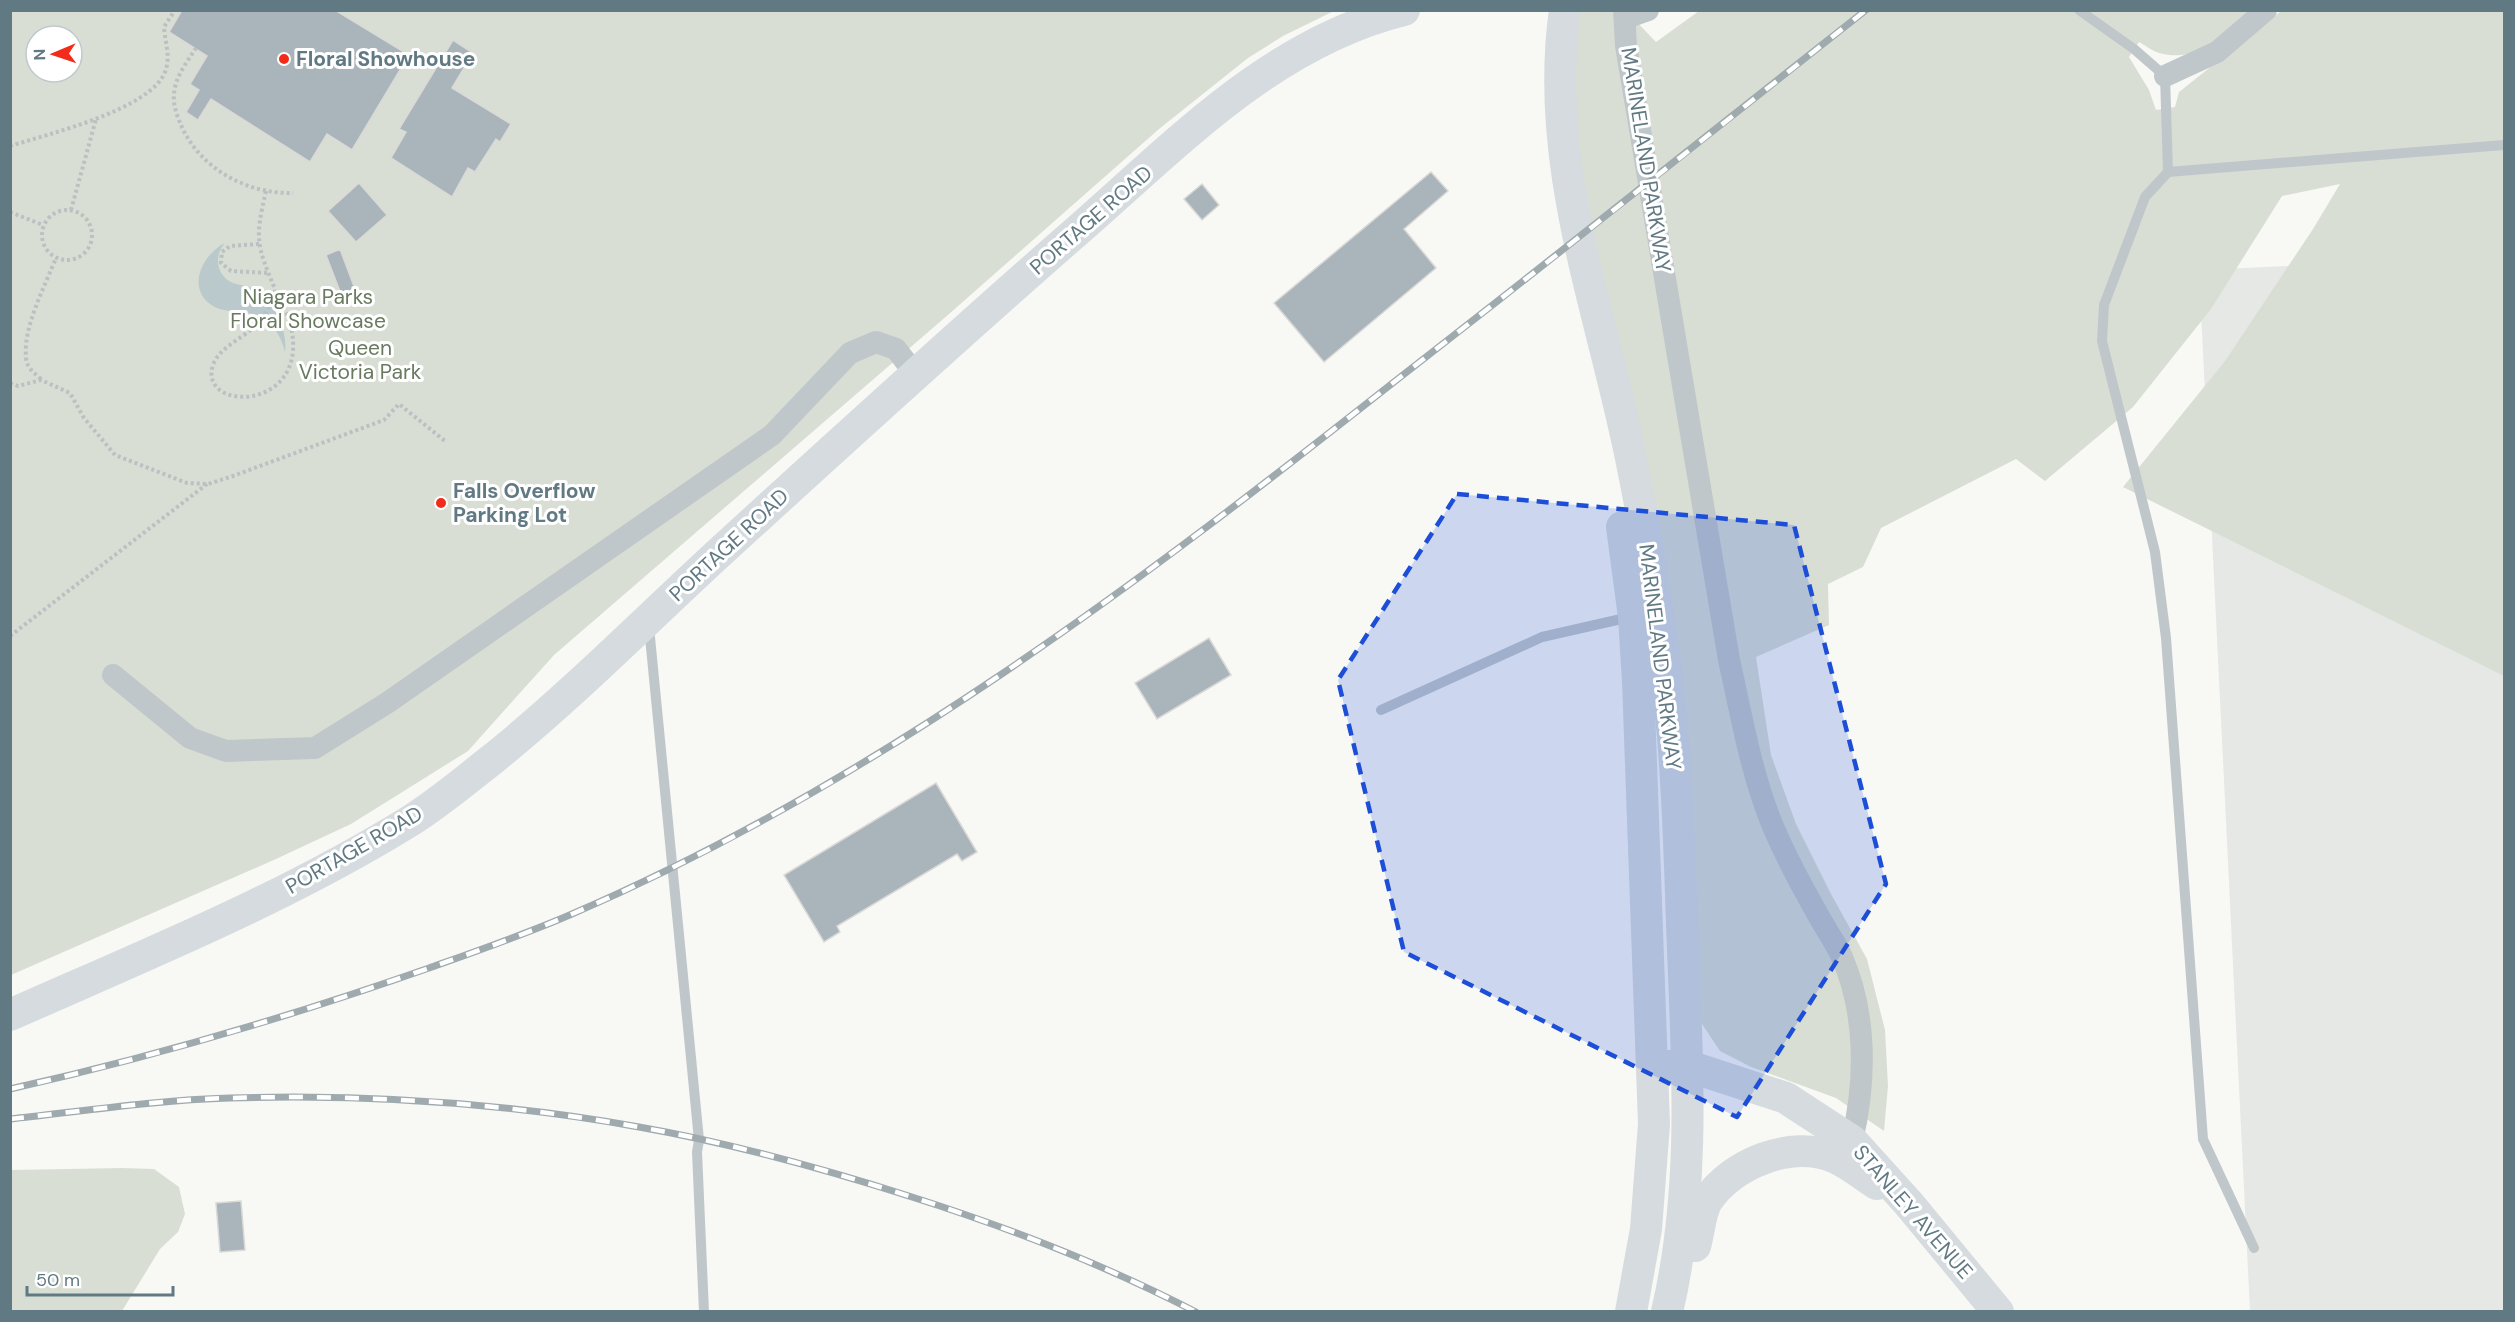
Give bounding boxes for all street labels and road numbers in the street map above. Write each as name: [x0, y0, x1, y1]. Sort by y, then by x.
street label: MARINELAND PARKWAY: [1614, 46, 1678, 274]
street label: PORTAGE ROAD: [1024, 159, 1158, 281]
street label: PORTAGE ROAD: [663, 482, 795, 608]
street label: MARINELAND PARKWAY: [1632, 542, 1688, 772]
street label: PORTAGE ROAD: [280, 799, 428, 901]
street label: STANLEY AVENUE: [1847, 1139, 1979, 1285]

